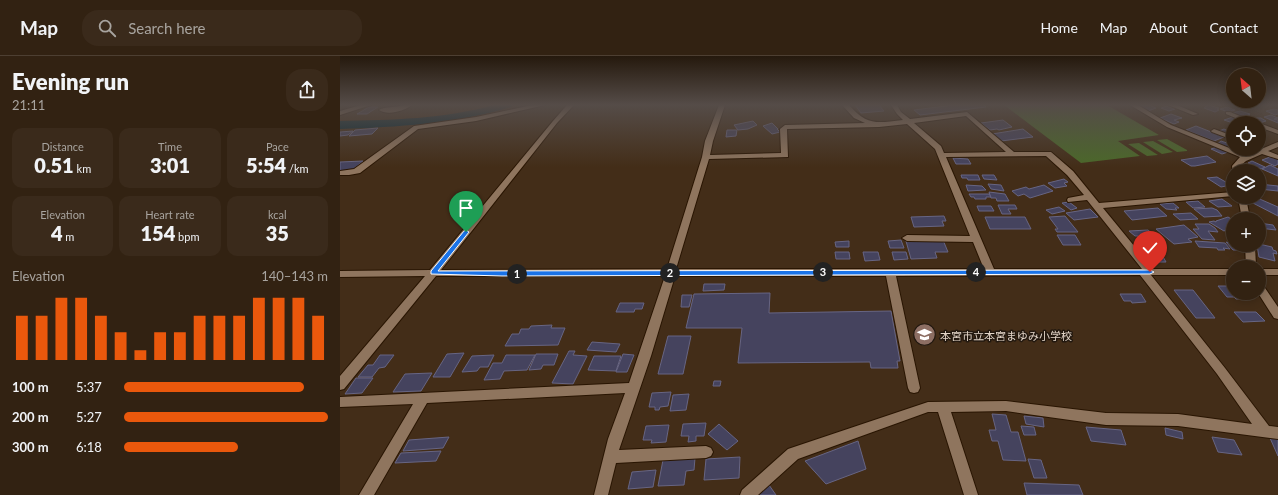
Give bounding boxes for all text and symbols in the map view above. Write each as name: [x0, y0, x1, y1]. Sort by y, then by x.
search box: [82, 10, 362, 46]
text: Map: [20, 16, 58, 39]
icon: search: [96, 17, 118, 39]
text: Search here: [128, 19, 206, 37]
text: Home: [1040, 19, 1078, 36]
text: Map: [1100, 19, 1127, 36]
text: About: [1149, 19, 1187, 36]
text: Contact: [1209, 19, 1258, 36]
text: Evening run: [12, 68, 129, 95]
north arrow: [1226, 68, 1266, 108]
map controls: [1226, 68, 1266, 300]
button: share: [286, 69, 328, 111]
text: 21:11: [12, 97, 45, 113]
button: locate: [1226, 116, 1266, 156]
text: Distance: [42, 140, 84, 153]
text: Time: [158, 140, 182, 153]
text: Pace: [266, 140, 289, 153]
text: 0.51: [34, 153, 74, 177]
text: 3:01: [150, 153, 190, 177]
text: 5:54: [246, 153, 286, 177]
text: km: [74, 162, 91, 175]
text: /km: [286, 162, 309, 175]
button: layers: [1226, 164, 1266, 204]
pin: [449, 191, 483, 232]
icon: arrive: [455, 197, 477, 219]
text: Elevation: [40, 208, 85, 221]
text: Heart rate: [145, 208, 195, 221]
text: kcal: [268, 208, 287, 221]
button: +: [1226, 212, 1266, 252]
text: 4: [51, 221, 63, 245]
text: 154: [140, 221, 175, 245]
text: 35: [266, 221, 289, 245]
text: m: [63, 230, 74, 243]
text: bpm: [175, 230, 200, 243]
pin: [1133, 231, 1167, 272]
icon: check: [1139, 237, 1161, 259]
button: −: [1226, 260, 1266, 300]
pin: 3: [813, 262, 833, 282]
pin: 4: [966, 262, 986, 282]
pin: 2: [660, 263, 680, 283]
pin: 1: [507, 264, 527, 284]
text: 3: [820, 265, 826, 278]
text: 4: [973, 265, 979, 278]
text: 2: [667, 266, 673, 279]
text: 1: [514, 267, 520, 280]
text: Elevation: [12, 268, 65, 284]
text: 140–143 m: [261, 268, 328, 284]
school or university icon: 本宮市立本宮まゆみ小学校: [911, 322, 937, 348]
place label: 本宮市立本宮まゆみ小学校: [940, 329, 1072, 342]
text: 100 m: [12, 379, 49, 395]
text: 5:37: [76, 379, 102, 395]
text: 200 m: [12, 409, 49, 425]
text: 5:27: [76, 409, 102, 425]
text: 300 m: [12, 439, 49, 455]
text: 6:18: [76, 439, 102, 455]

